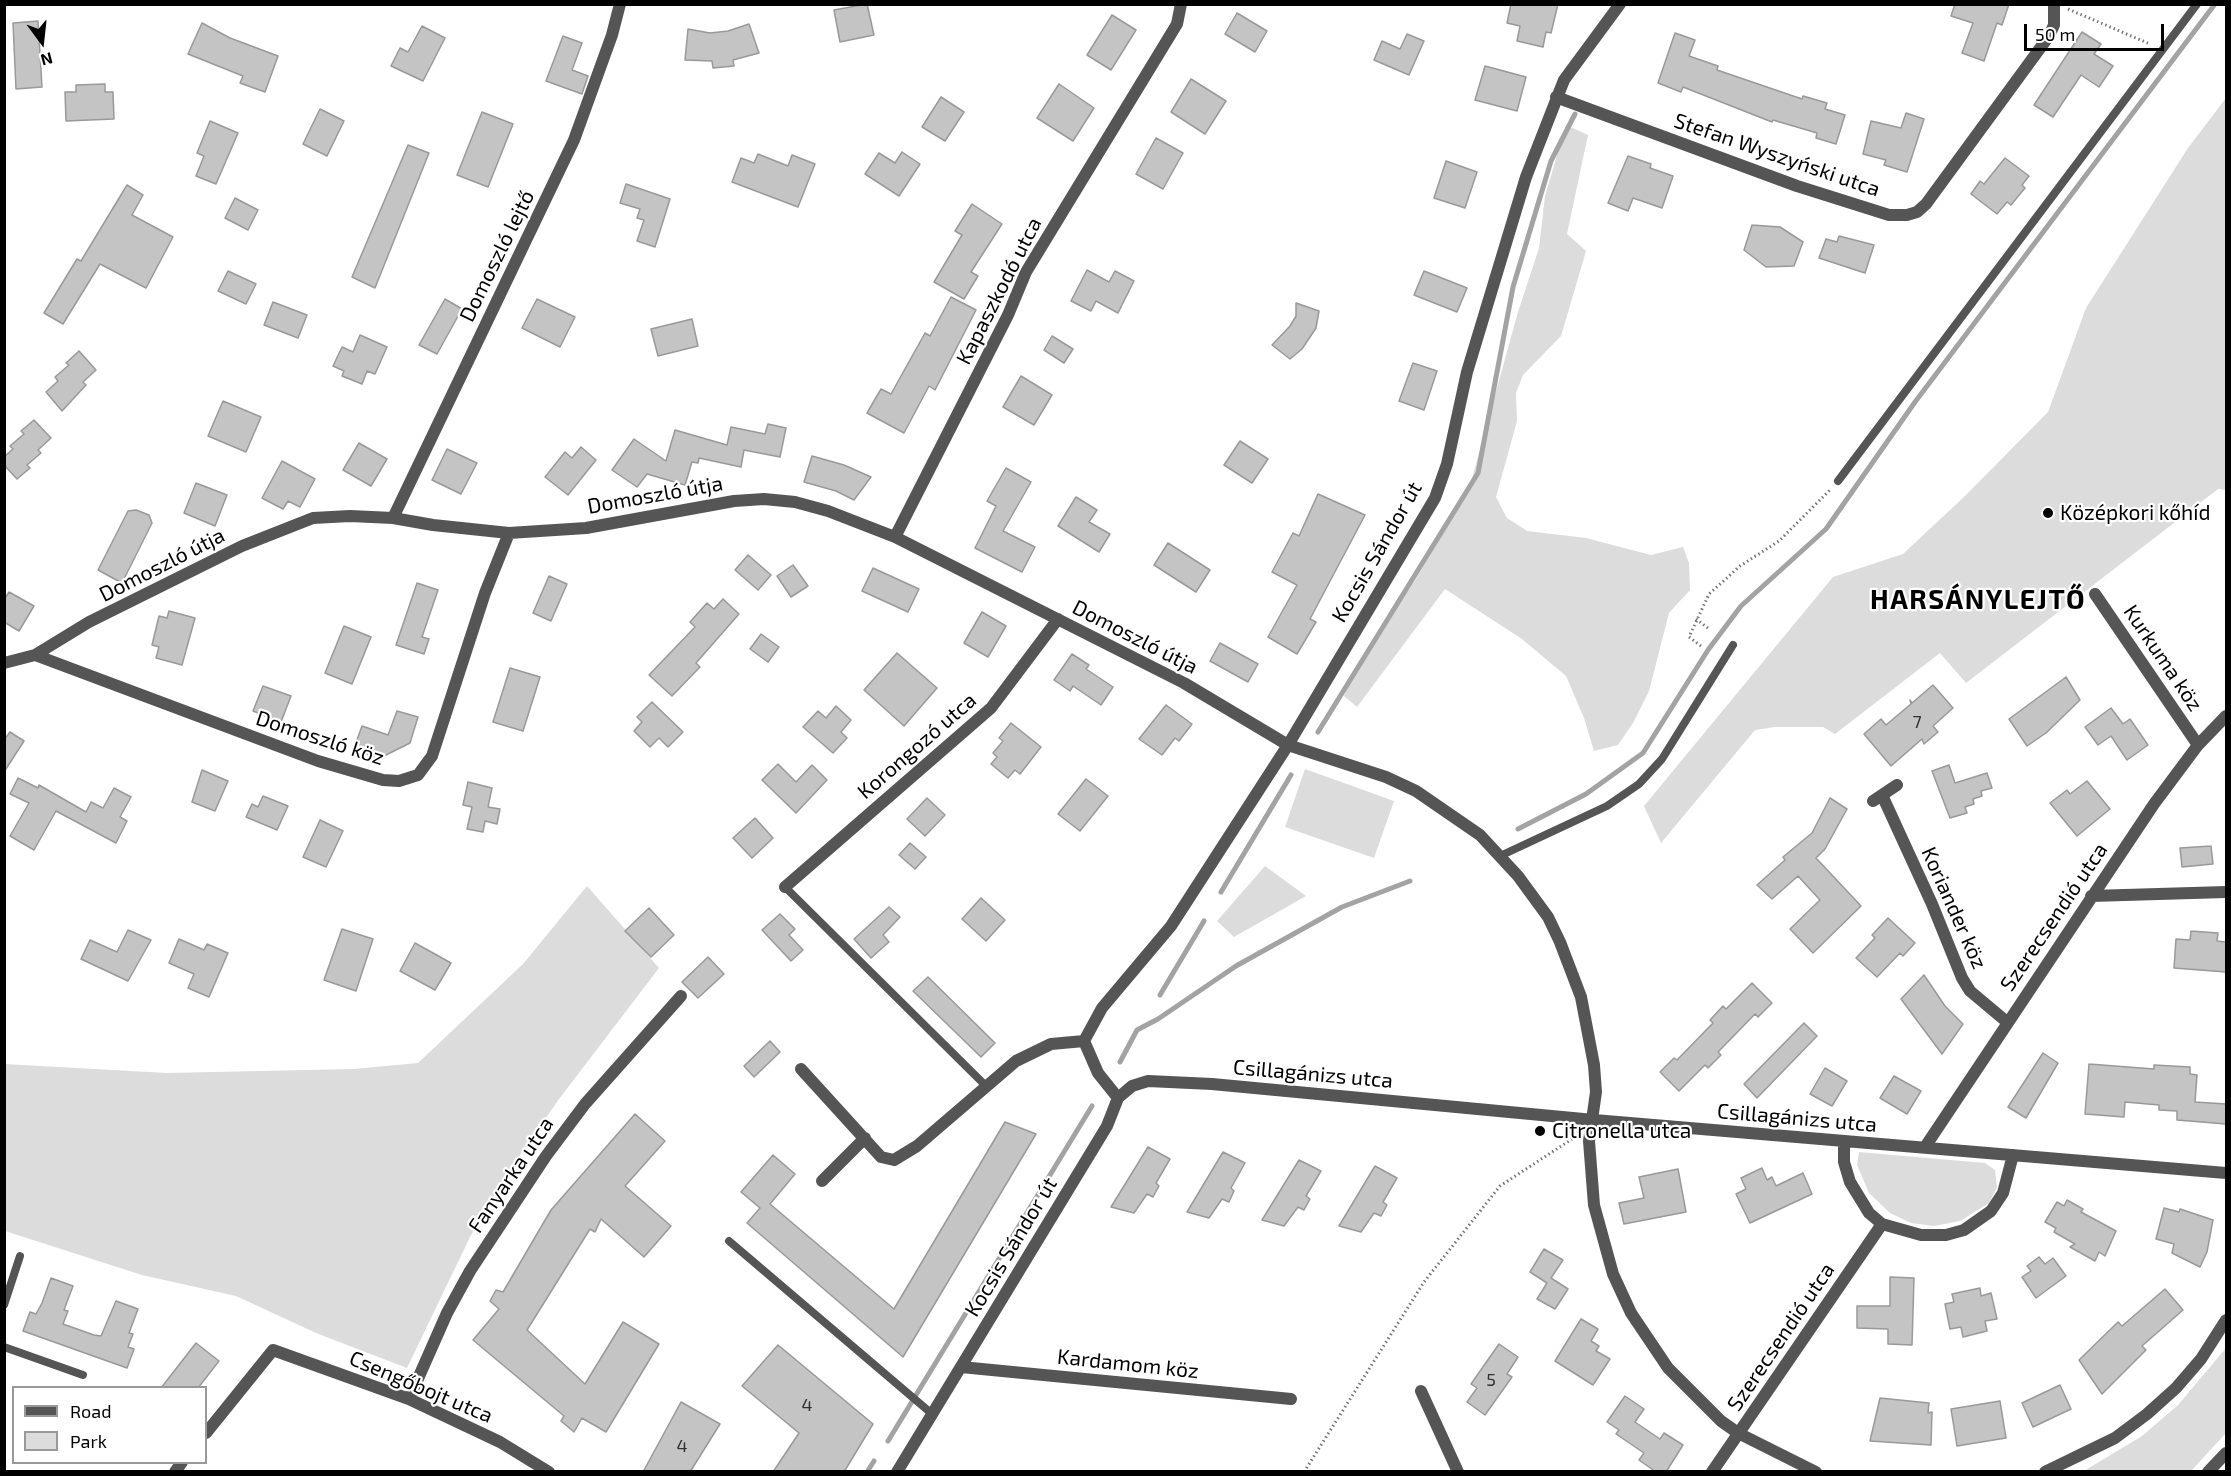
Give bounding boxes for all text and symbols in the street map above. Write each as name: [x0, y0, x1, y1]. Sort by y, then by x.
north arrow: [12, 12, 72, 72]
scale bar: [2027, 12, 2166, 50]
text: 50 m: [2035, 23, 2075, 45]
text: N: [39, 49, 55, 71]
street label: Stefan Wyszyński utca: [1671, 108, 1883, 202]
street label: Domoszló lejtő: [454, 186, 540, 326]
street label: Kapaszkodó utca: [951, 213, 1047, 369]
street label: Domoszló útja: [585, 471, 725, 519]
street label: Kocsis Sándor út: [1327, 477, 1427, 627]
place label: Középkori kőhíd: [2060, 500, 2211, 526]
marker: Középkori kőhíd: [2041, 506, 2055, 520]
street label: Domoszló útja: [95, 523, 229, 607]
district label: HARSÁNYLEJTŐ: [1870, 584, 2086, 616]
street label: Domoszló útja: [1068, 595, 1202, 679]
street label: Kurkuma köz: [2118, 600, 2208, 716]
street label: Korongozó utca: [853, 688, 981, 804]
street label: Domoszló köz: [253, 705, 387, 771]
house number: 7: [1912, 711, 1922, 733]
street label: Szerecsendió utca: [1995, 838, 2113, 996]
street label: Koriander köz: [1916, 843, 1992, 973]
street label: Csillagánizs utca: [1232, 1054, 1394, 1094]
street label: Csillagánizs utca: [1716, 1098, 1878, 1138]
street label: Fanyarka utca: [463, 1112, 559, 1238]
place label: Citronella utca: [1552, 1118, 1691, 1144]
marker: Citronella utca: [1533, 1124, 1547, 1138]
street label: Kocsis Sándor út: [959, 1173, 1063, 1321]
street label: Szerecsendió utca: [1722, 1258, 1840, 1416]
street label: Kardamom köz: [1056, 1344, 1200, 1384]
street label: Csengőbojt utca: [346, 1345, 496, 1429]
house number: 5: [1486, 1369, 1496, 1391]
legend: [12, 1386, 207, 1464]
house number: 4: [801, 1394, 813, 1416]
text: Road: [70, 1400, 111, 1422]
text: Park: [70, 1430, 107, 1452]
house number: 4: [676, 1435, 688, 1457]

